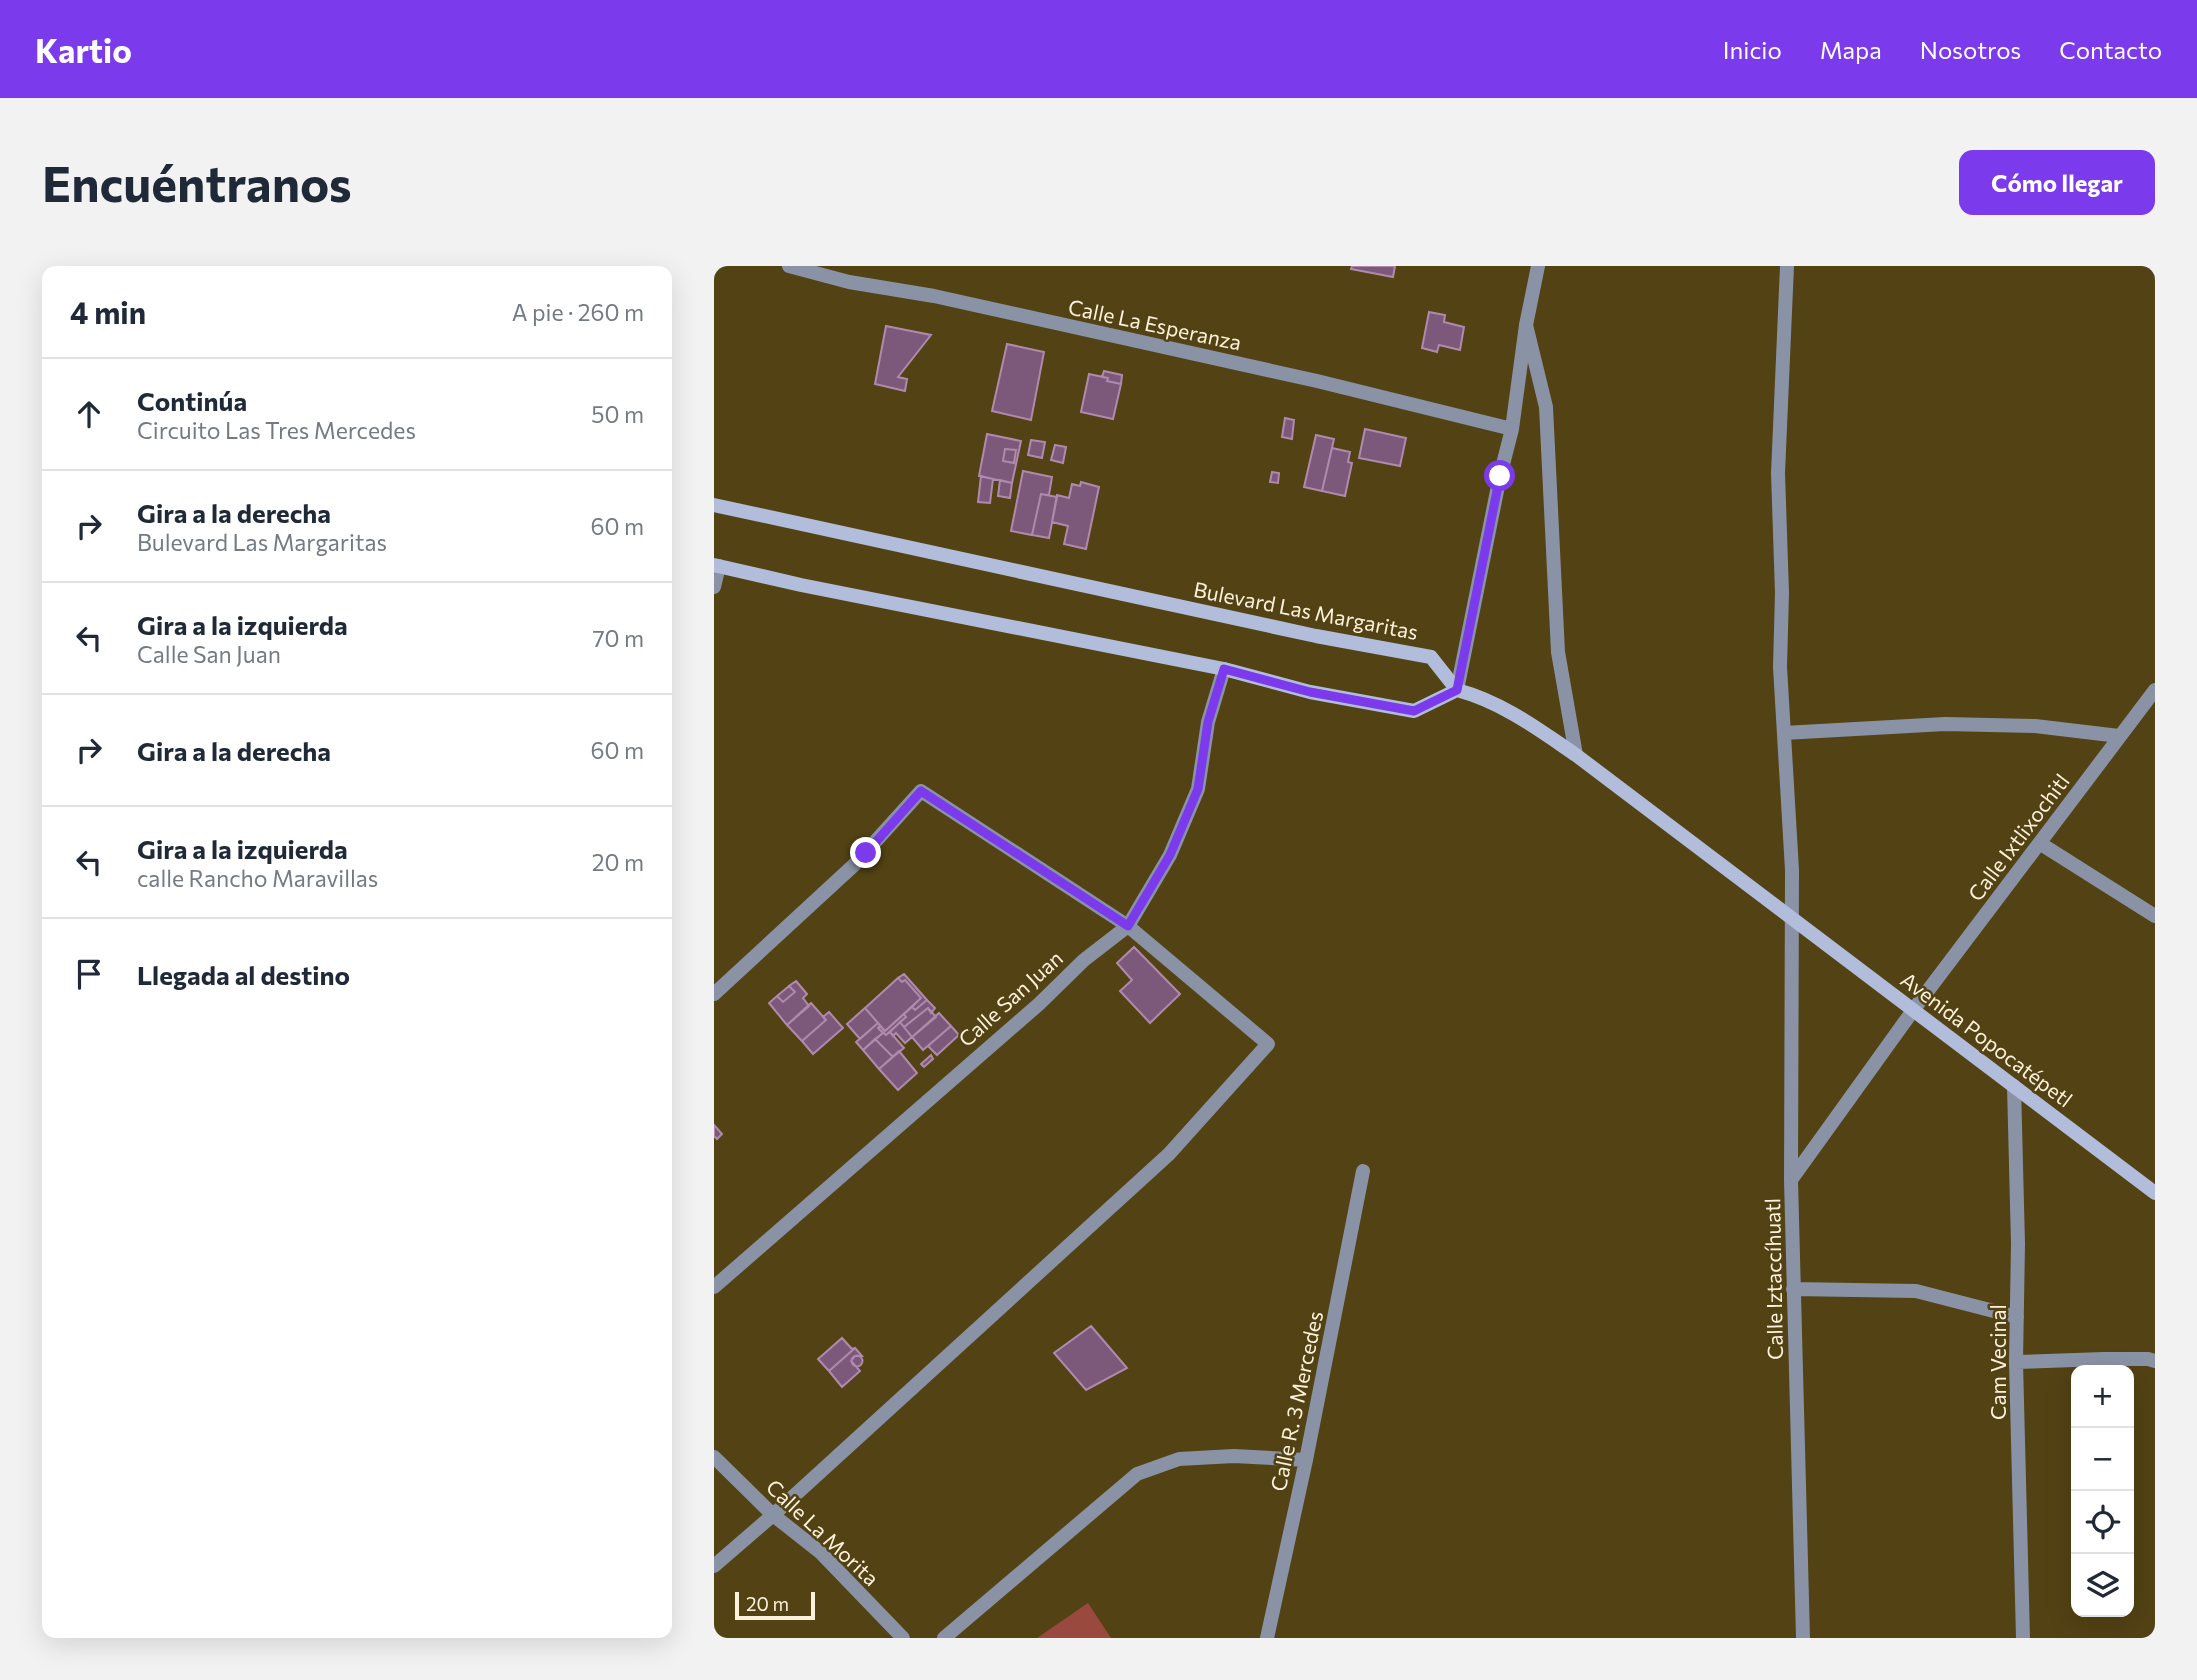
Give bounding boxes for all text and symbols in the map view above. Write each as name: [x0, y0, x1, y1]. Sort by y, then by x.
text: Kartio: [35, 29, 132, 70]
text: Inicio: [1723, 35, 1782, 64]
text: Mapa: [1820, 35, 1882, 64]
text: Nosotros: [1920, 35, 2021, 64]
text: Contacto: [2059, 35, 2162, 64]
button: Cómo llegar: [1959, 150, 2155, 215]
text: Encuéntranos: [42, 152, 352, 212]
text: 4 min: [70, 293, 146, 330]
street label: Calle La Esperanza: [1066, 293, 1244, 355]
text: A pie · 260 m: [512, 298, 644, 326]
text: Continúa: [137, 385, 247, 416]
icon: ahead: [70, 395, 108, 433]
text: 50 m: [591, 400, 644, 428]
text: Circuito Las Tres Mercedes: [137, 416, 416, 444]
route start: [1484, 460, 1515, 491]
text: Gira a la derecha: [137, 497, 331, 528]
icon: right: [70, 507, 108, 545]
text: 60 m: [591, 512, 644, 540]
text: Bulevard Las Margaritas: [137, 528, 387, 556]
street label: Bulevard Las Margaritas: [1192, 576, 1420, 644]
text: Gira a la izquierda: [137, 609, 348, 640]
icon: left: [70, 619, 108, 657]
text: 70 m: [592, 624, 644, 652]
text: Calle San Juan: [137, 640, 281, 668]
icon: right: [70, 731, 108, 769]
text: Gira a la derecha: [137, 735, 331, 766]
text: 60 m: [591, 736, 644, 764]
street label: Calle Ixtlixochitl: [1962, 769, 2074, 905]
text: Gira a la izquierda: [137, 833, 348, 864]
route end: [850, 837, 881, 868]
icon: left: [70, 843, 108, 881]
text: 20 m: [592, 848, 644, 876]
text: calle Rancho Maravillas: [137, 864, 378, 892]
street label: Calle San Juan: [953, 945, 1067, 1051]
icon: arrive: [70, 955, 108, 993]
text: Llegada al destino: [137, 959, 350, 990]
street label: Avenida Popocatépetl: [1896, 966, 2078, 1112]
street label: Calle Iztaccíhuatl: [1759, 1198, 1787, 1360]
street label: Cam Vecinal: [1985, 1304, 2010, 1420]
street label: Calle R. 3 Mercedes: [1265, 1309, 1327, 1493]
map controls: [2071, 1365, 2134, 1617]
button: +: [2071, 1365, 2134, 1428]
button: −: [2071, 1428, 2134, 1491]
street label: Calle La Morita: [762, 1474, 884, 1590]
button: locate: [2071, 1491, 2134, 1554]
button: layers: [2071, 1554, 2134, 1617]
scale bar: [735, 1589, 816, 1621]
text: 20 m: [746, 1592, 789, 1615]

